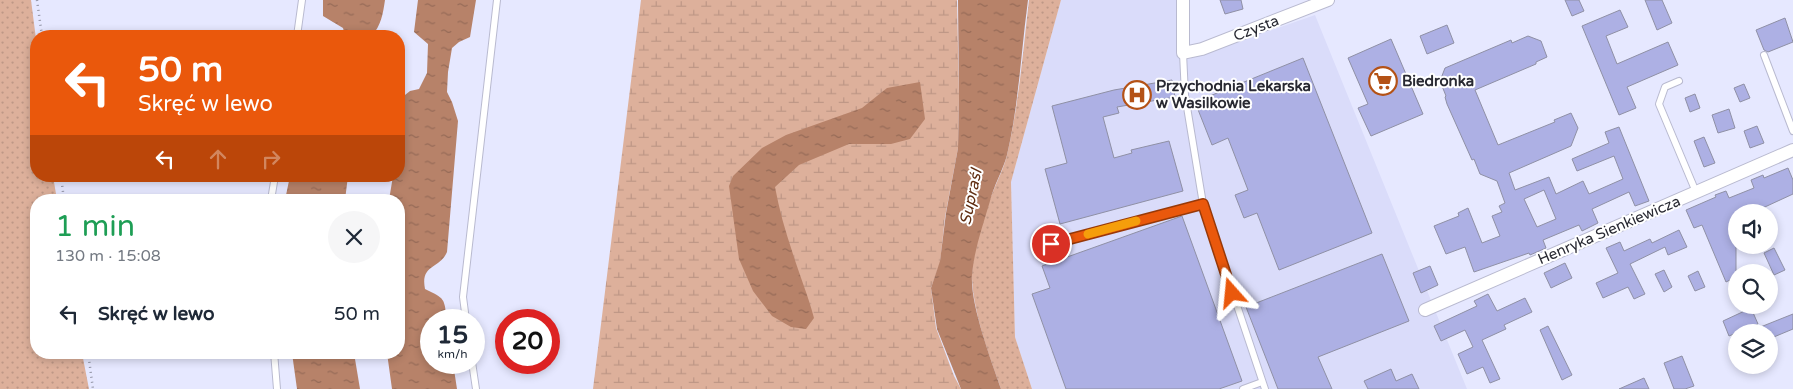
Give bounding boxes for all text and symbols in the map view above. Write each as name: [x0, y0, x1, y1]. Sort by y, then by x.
street label: Czysta: [1231, 11, 1281, 45]
text: 50 m: [138, 49, 223, 91]
icon: left: [55, 50, 120, 115]
supermarket icon: Biedronka: [1368, 66, 1398, 96]
place label: Biedronka: [1402, 72, 1474, 90]
place label: Przychodnia Lekarska w Wasilkowie: [1156, 77, 1311, 112]
hospital icon: Przychodnia Lekarska w Wasilkowie: [1122, 80, 1152, 110]
text: Skręć w lewo: [138, 91, 273, 117]
icon: left: [151, 145, 179, 173]
icon: ahead: [204, 145, 232, 173]
icon: right: [257, 145, 285, 173]
water label: Supraśl: [955, 166, 987, 227]
street label: Henryka Sienkiewicza: [1535, 192, 1683, 268]
map controls: [1728, 204, 1778, 374]
button: sound: [1728, 204, 1778, 254]
text: 1 min: [55, 208, 135, 245]
button: close: [328, 211, 380, 263]
pin: [1030, 223, 1072, 265]
icon: arrive: [1037, 230, 1065, 258]
text: 130 m · 15:08: [55, 246, 161, 266]
button: search: [1728, 264, 1778, 314]
position arrow: [1205, 266, 1257, 318]
icon: left: [55, 300, 83, 328]
text: Skręć w lewo: [98, 303, 215, 325]
text: 50 m: [334, 303, 380, 325]
speed limit sign: 20: [495, 309, 560, 374]
text: 15: [437, 320, 468, 350]
button: layers: [1728, 324, 1778, 374]
text: km/h: [437, 347, 468, 361]

